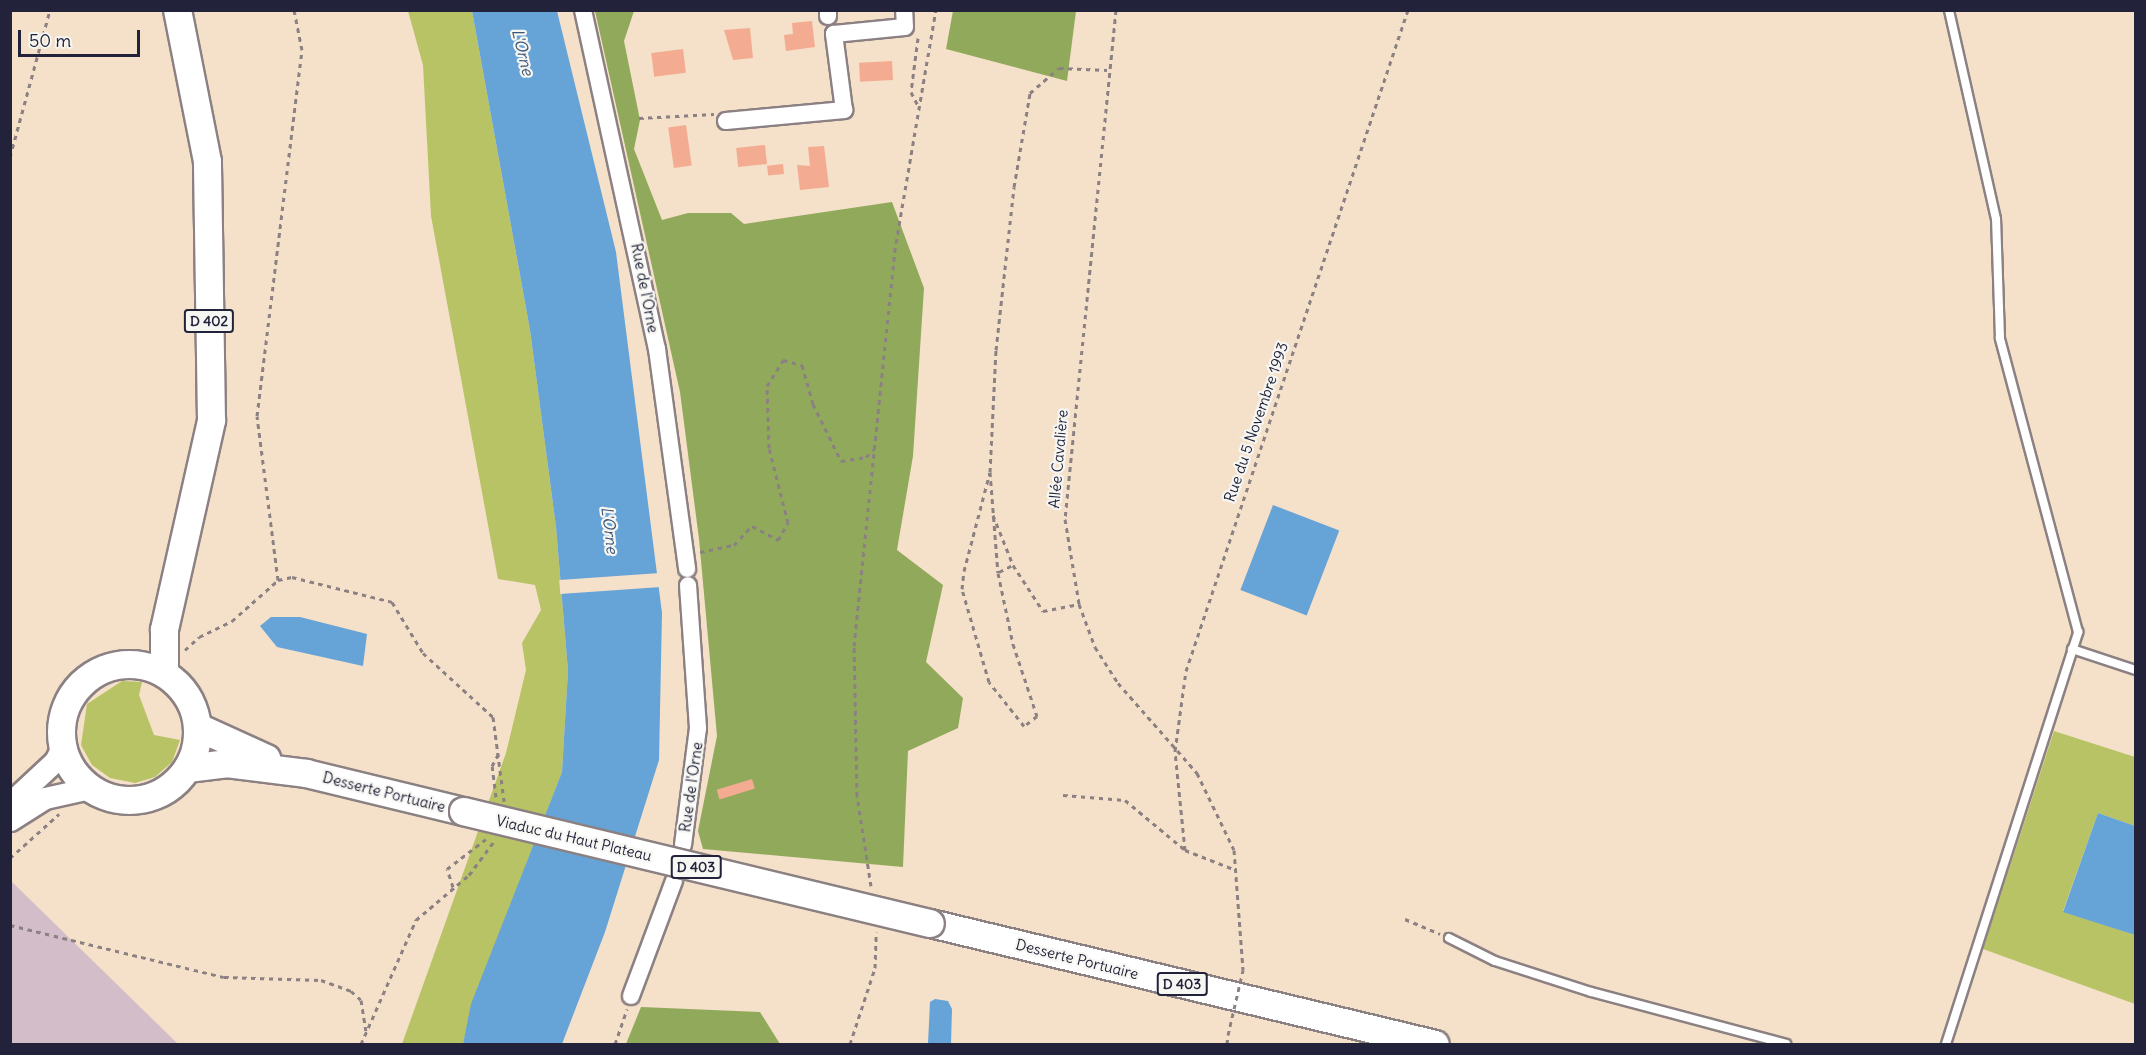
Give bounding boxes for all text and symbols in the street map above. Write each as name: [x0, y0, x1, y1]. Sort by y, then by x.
scale bar: [21, 18, 142, 56]
water label: L'Orne: [508, 27, 538, 77]
text: 50 m: [29, 29, 71, 52]
street label: Rue de l'Orne: [627, 242, 663, 334]
road number: D 402: [184, 310, 234, 332]
street label: Rue du 5 Novembre 1993: [1220, 340, 1292, 504]
street label: Allée Cavalière: [1045, 409, 1071, 509]
water label: L'Orne: [598, 505, 622, 555]
street label: Rue de l'Orne: [676, 741, 706, 833]
street label: Desserte Portuaire: [321, 768, 447, 816]
street label: Viaduc du Haut Plateau: [495, 811, 653, 865]
road number: D 403: [670, 856, 722, 878]
street label: Desserte Portuaire: [1014, 935, 1140, 983]
road number: D 403: [1156, 973, 1208, 995]

